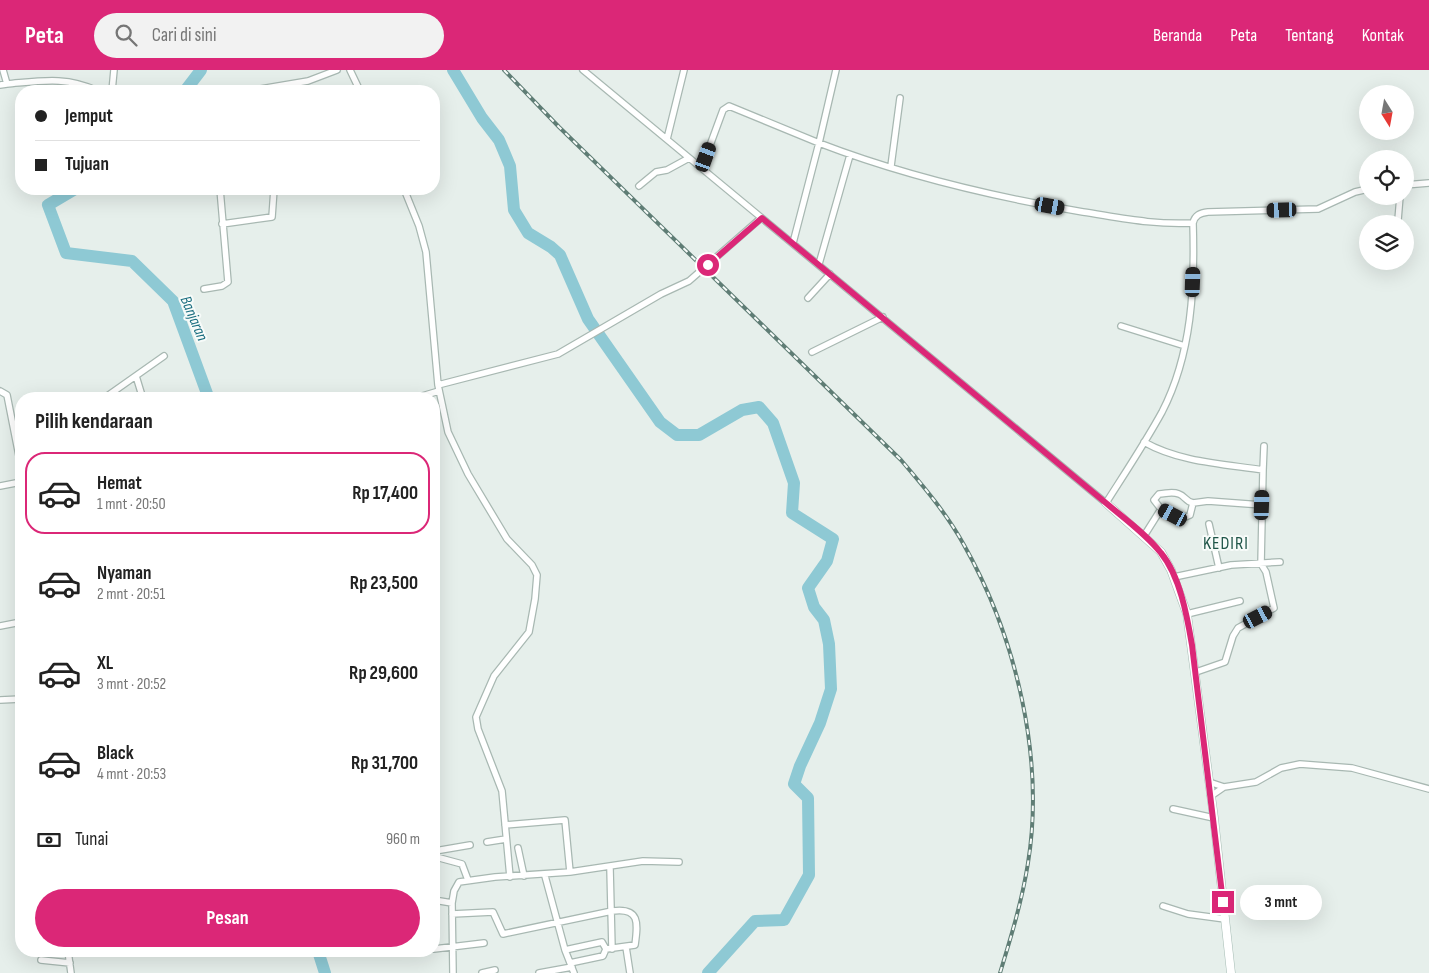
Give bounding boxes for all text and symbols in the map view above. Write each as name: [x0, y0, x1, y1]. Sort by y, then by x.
search box: [94, 13, 444, 58]
text: Peta: [25, 21, 64, 50]
icon: search: [112, 21, 140, 49]
text: Cari di sini: [152, 24, 217, 47]
text: Beranda: [1153, 25, 1202, 46]
text: Peta: [1230, 25, 1257, 46]
text: Tentang: [1285, 25, 1334, 46]
text: Kontak: [1362, 25, 1404, 46]
north arrow: [1359, 85, 1414, 140]
map controls: [1359, 85, 1414, 270]
text: Jemput: [65, 105, 113, 128]
car: [693, 140, 718, 174]
button: locate: [1359, 150, 1414, 205]
text: Tujuan: [65, 153, 109, 176]
car: [1033, 196, 1066, 216]
car: [1266, 202, 1297, 218]
button: layers: [1359, 215, 1414, 270]
route start: [697, 254, 719, 276]
car: [1184, 267, 1201, 297]
water label: Banjaran: [176, 293, 212, 344]
text: Pilih kendaraan: [35, 408, 153, 435]
icon: car: [37, 471, 82, 516]
text: Hemat: [97, 472, 142, 495]
text: Rp 17,400: [352, 482, 418, 505]
car: [1253, 490, 1270, 520]
text: 1 mnt · 20:50: [97, 495, 166, 514]
car: [1156, 501, 1189, 529]
district label: KEDIRI: [1203, 533, 1249, 554]
icon: car: [37, 561, 82, 606]
text: Nyaman: [97, 562, 151, 585]
text: Rp 23,500: [350, 572, 418, 595]
text: 2 mnt · 20:51: [97, 585, 165, 604]
car: [1241, 604, 1274, 630]
icon: car: [37, 651, 82, 696]
text: XL: [97, 652, 113, 675]
text: Rp 29,600: [349, 662, 418, 685]
text: 3 mnt · 20:52: [97, 675, 166, 694]
icon: car: [37, 741, 82, 786]
text: Black: [97, 742, 134, 765]
text: Rp 31,700: [351, 752, 418, 775]
text: 4 mnt · 20:53: [97, 765, 166, 784]
icon: cash: [35, 826, 63, 854]
text: Tunai: [75, 828, 108, 851]
text: 960 m: [386, 830, 420, 849]
callout: 3 mnt: [1240, 884, 1323, 920]
button: Pesan: [35, 889, 420, 947]
route end: [1212, 891, 1234, 913]
text: 3 mnt: [1265, 893, 1297, 912]

